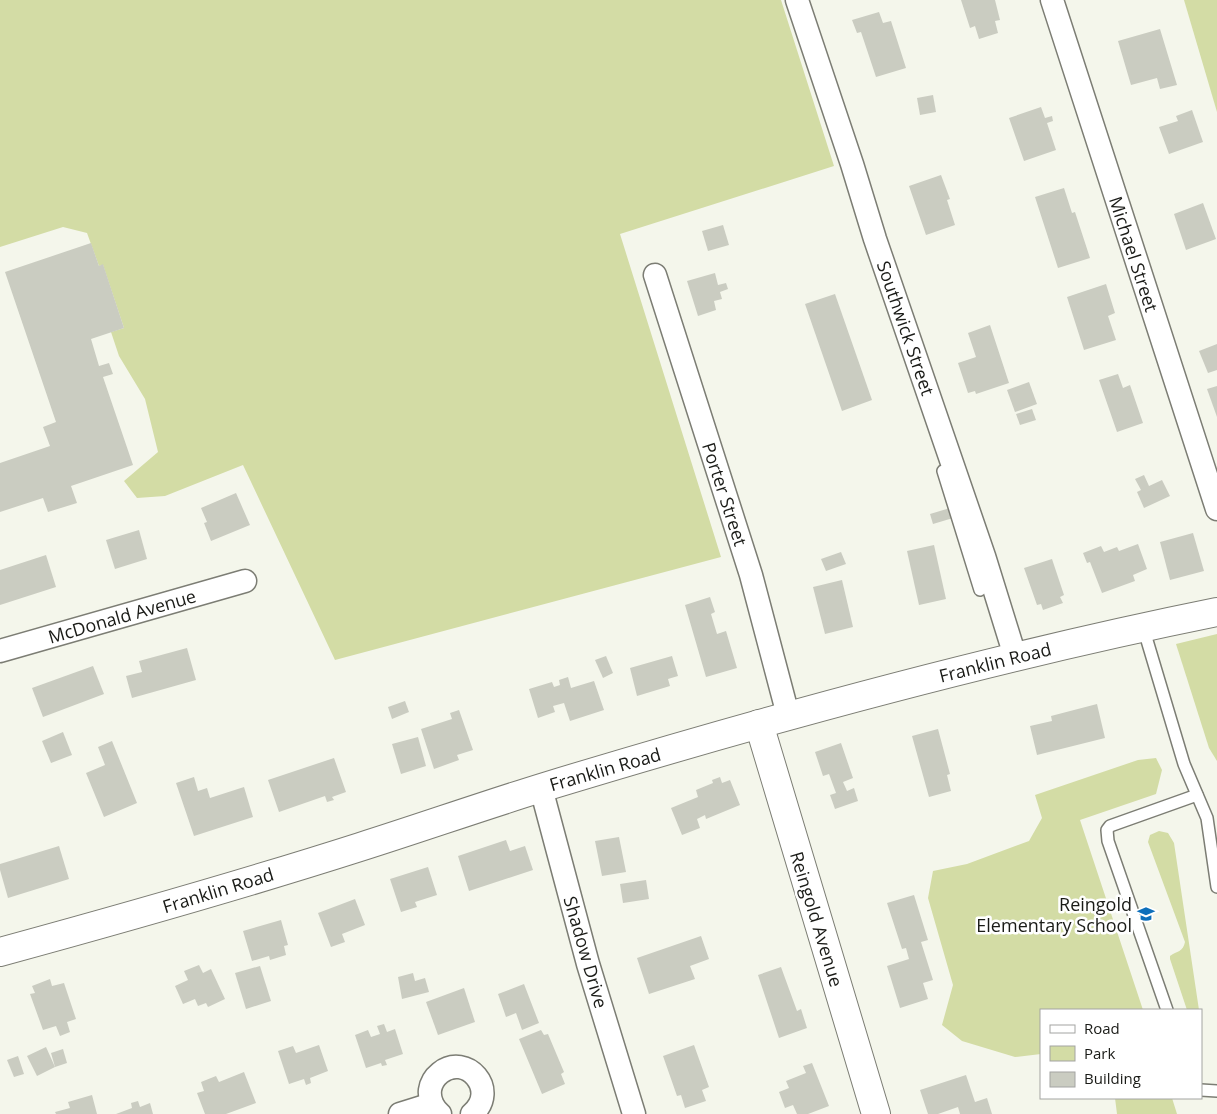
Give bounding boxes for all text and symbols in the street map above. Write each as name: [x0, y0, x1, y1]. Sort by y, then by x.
street label: Michael Street: [1104, 193, 1164, 315]
street label: Southwick Street: [872, 258, 940, 398]
street label: Porter Street: [697, 439, 753, 549]
street label: McDonald Avenue: [45, 583, 199, 649]
street label: Franklin Road: [936, 636, 1054, 688]
street label: Franklin Road: [546, 742, 664, 796]
street label: Reingold Avenue: [785, 848, 849, 990]
street label: Franklin Road: [160, 862, 276, 918]
place label: Reingold Elementary School: [976, 892, 1132, 937]
street label: Shadow Drive: [559, 893, 613, 1011]
school or university icon: Reingold Elementary School: [1136, 904, 1156, 924]
legend: [1040, 1009, 1202, 1099]
text: Road: [1084, 1018, 1120, 1038]
text: Park: [1084, 1043, 1115, 1063]
text: Building: [1084, 1068, 1141, 1088]

